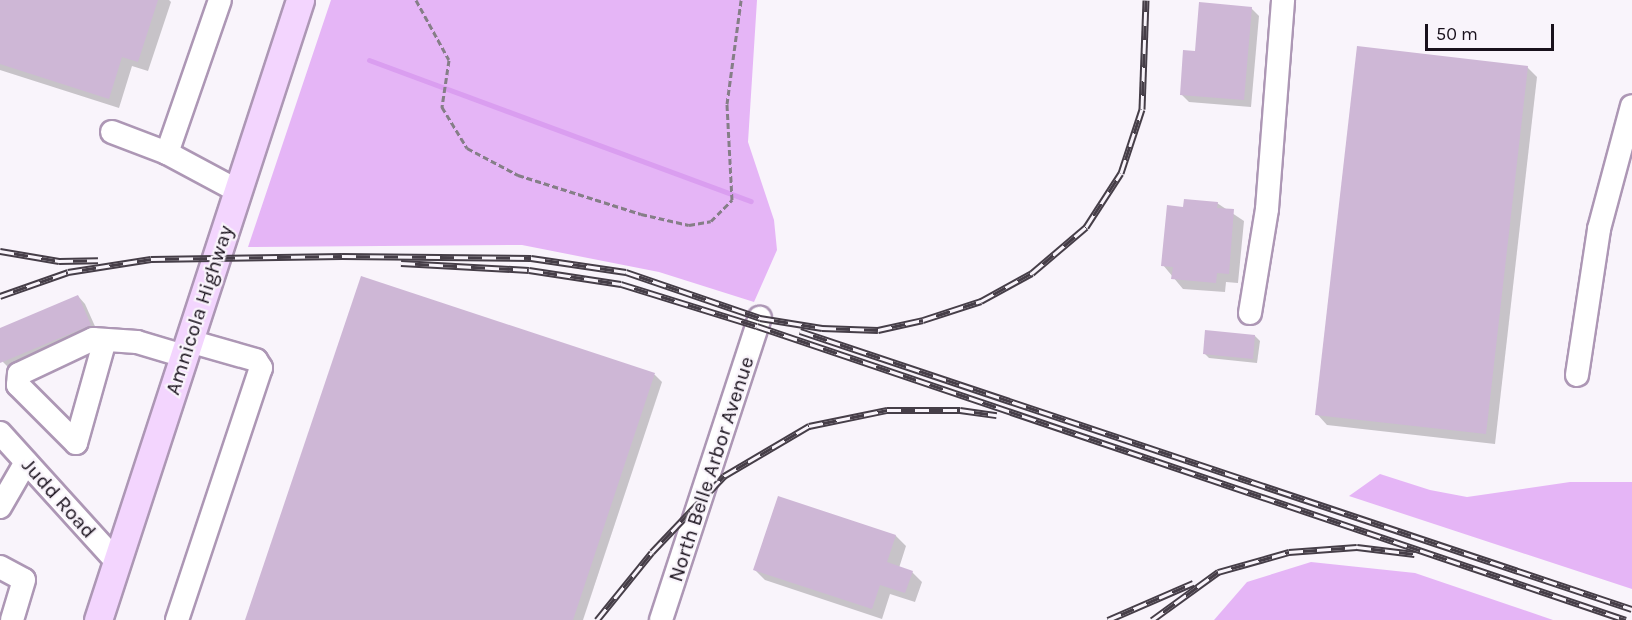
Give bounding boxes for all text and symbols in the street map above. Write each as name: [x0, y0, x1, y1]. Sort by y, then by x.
scale bar: [1428, 12, 1557, 50]
text: 50 m: [1436, 23, 1478, 45]
street label: Amnicola Highway: [160, 222, 238, 398]
street label: North Belle Arbor Avenue: [663, 353, 759, 585]
street label: Judd Road: [16, 453, 102, 543]

